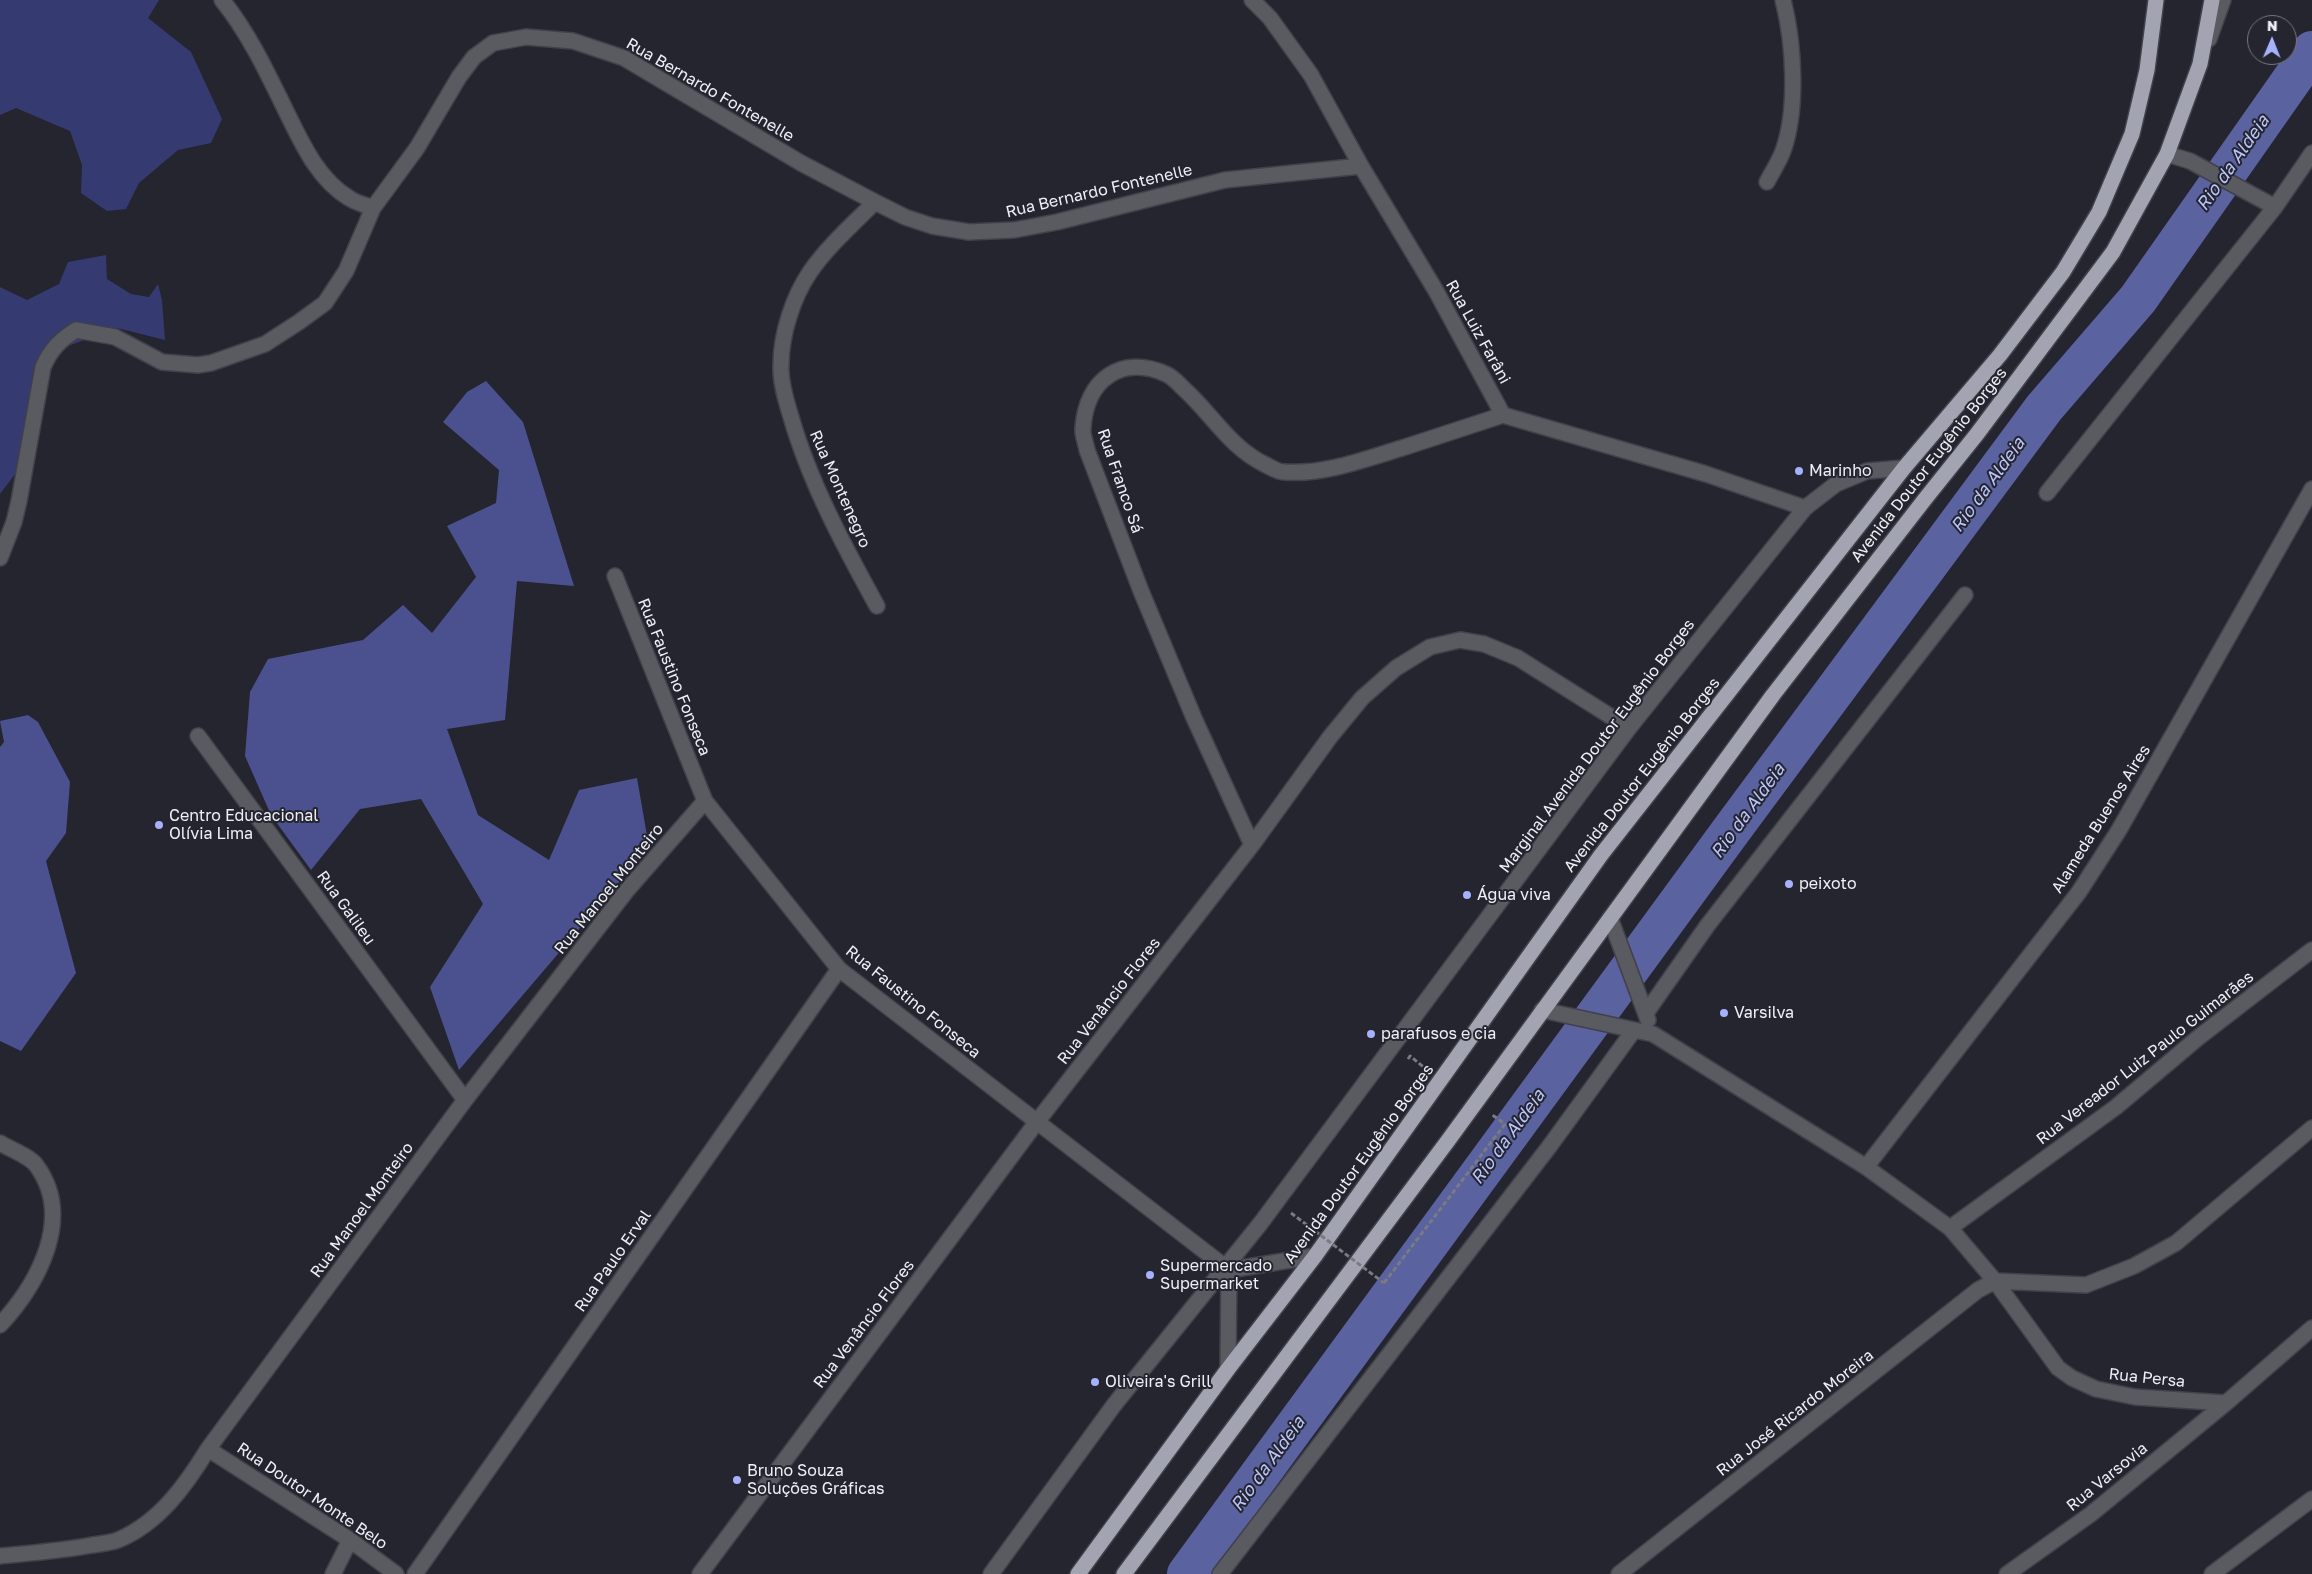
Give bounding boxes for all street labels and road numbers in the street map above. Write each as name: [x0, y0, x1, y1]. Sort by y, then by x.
street label: Rua Bernardo Fontenelle: [623, 34, 797, 146]
street label: Rua Bernardo Fontenelle: [1004, 160, 1194, 222]
street label: Rua Luiz Farâni: [1442, 277, 1514, 387]
street label: Avenida Doutor Eugênio Borges: [1847, 364, 2011, 566]
street label: Rua Franco Sá: [1093, 426, 1147, 536]
street label: Rua Montenegro: [805, 427, 875, 551]
street label: Rua Faustino Fonseca: [634, 595, 714, 759]
street label: Marginal Avenida Doutor Eugênio Borges: [1495, 615, 1699, 877]
street label: Avenida Doutor Eugênio Borges: [1560, 674, 1724, 876]
street label: Alameda Buenos Aires: [2047, 741, 2155, 897]
street label: Rua Manoel Monteiro: [550, 820, 668, 958]
street label: Rua Galileu: [313, 867, 379, 949]
street label: Rua Venâncio Flores: [1054, 934, 1164, 1068]
street label: Rua Faustino Fonseca: [842, 942, 984, 1062]
street label: Rua Vereador Luiz Paulo Guimarães: [2033, 967, 2257, 1149]
street label: Avenida Doutor Eugênio Borges: [1280, 1061, 1438, 1267]
street label: Rua Manoel Monteiro: [306, 1139, 418, 1281]
street label: Rua Paulo Erval: [571, 1206, 655, 1316]
street label: Rua Venâncio Flores: [810, 1256, 918, 1392]
street label: Rua José Ricardo Moreira: [1713, 1346, 1877, 1480]
street label: Rua Persa: [2108, 1364, 2186, 1392]
street label: Rua Doutor Monte Belo: [233, 1438, 391, 1554]
street label: Rua Varsovia: [2063, 1439, 2151, 1515]

